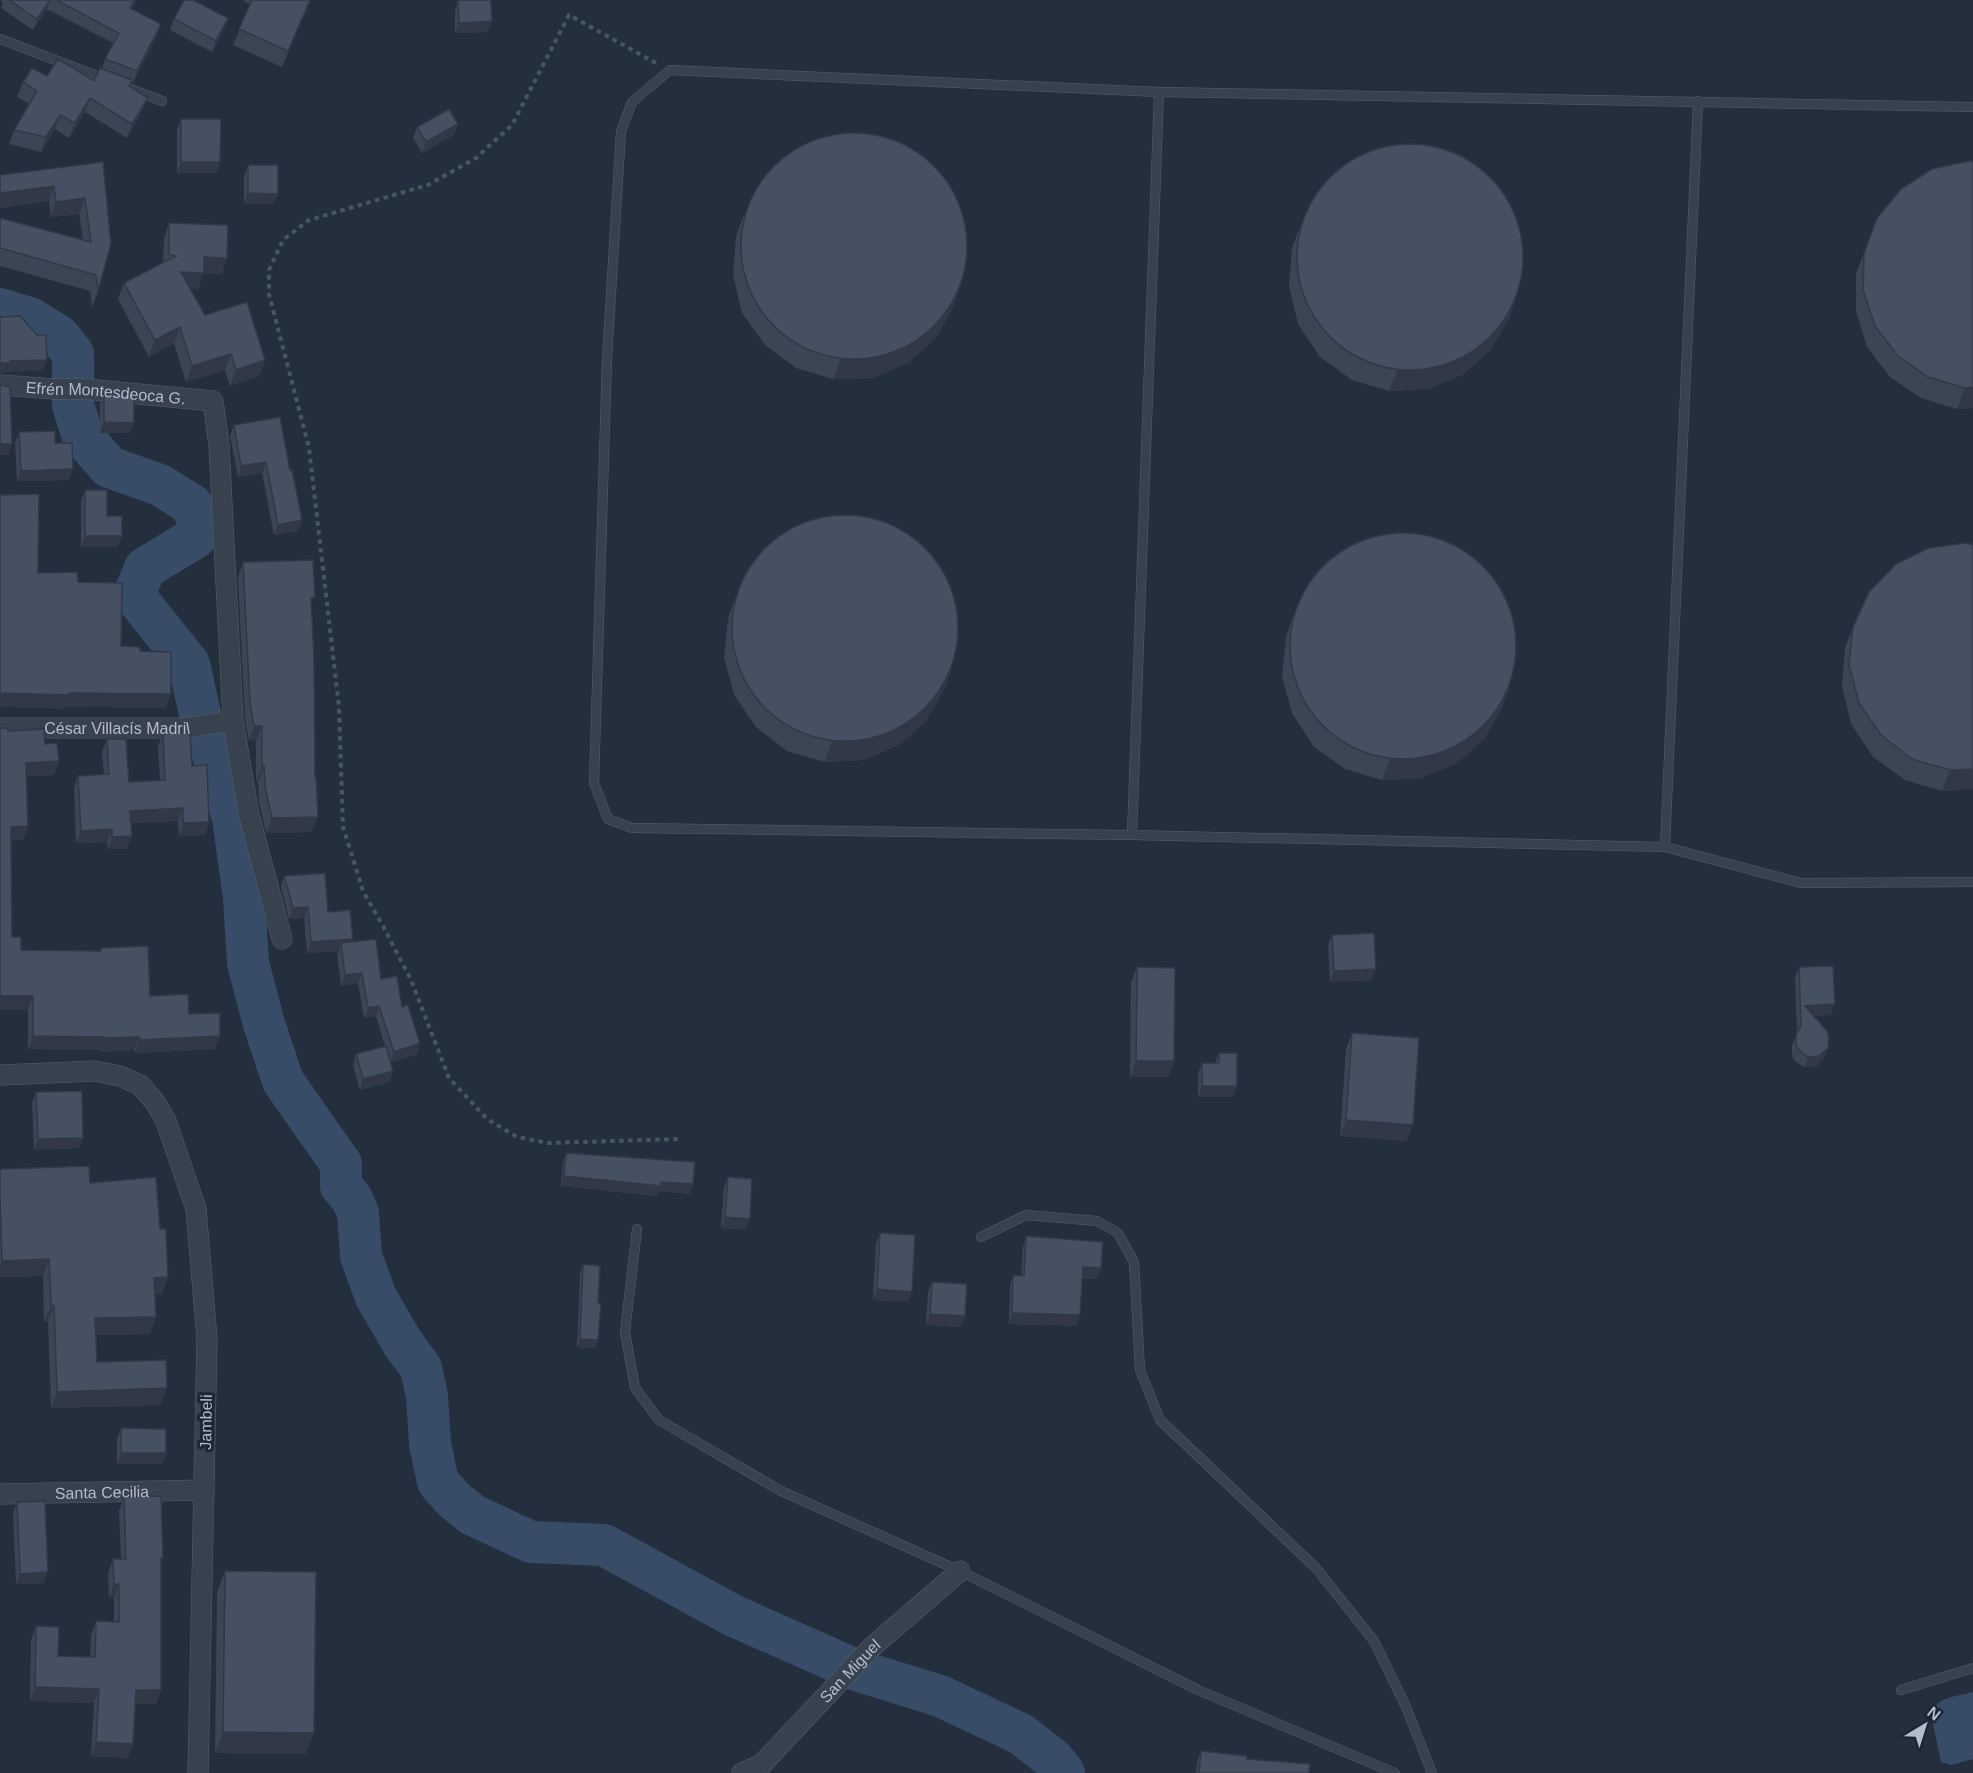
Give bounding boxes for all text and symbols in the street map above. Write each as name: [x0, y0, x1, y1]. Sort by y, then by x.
street label: Efrén Montesdeoca G.: [25, 378, 186, 407]
street label: César Villacís Madril: [44, 719, 191, 737]
street label: Jambeli: [197, 1394, 215, 1450]
street label: Santa Cecilia: [55, 1483, 149, 1501]
street label: San Miguel: [816, 1636, 883, 1706]
north arrow: [1895, 1695, 1955, 1755]
text: N: [1924, 1703, 1944, 1724]

